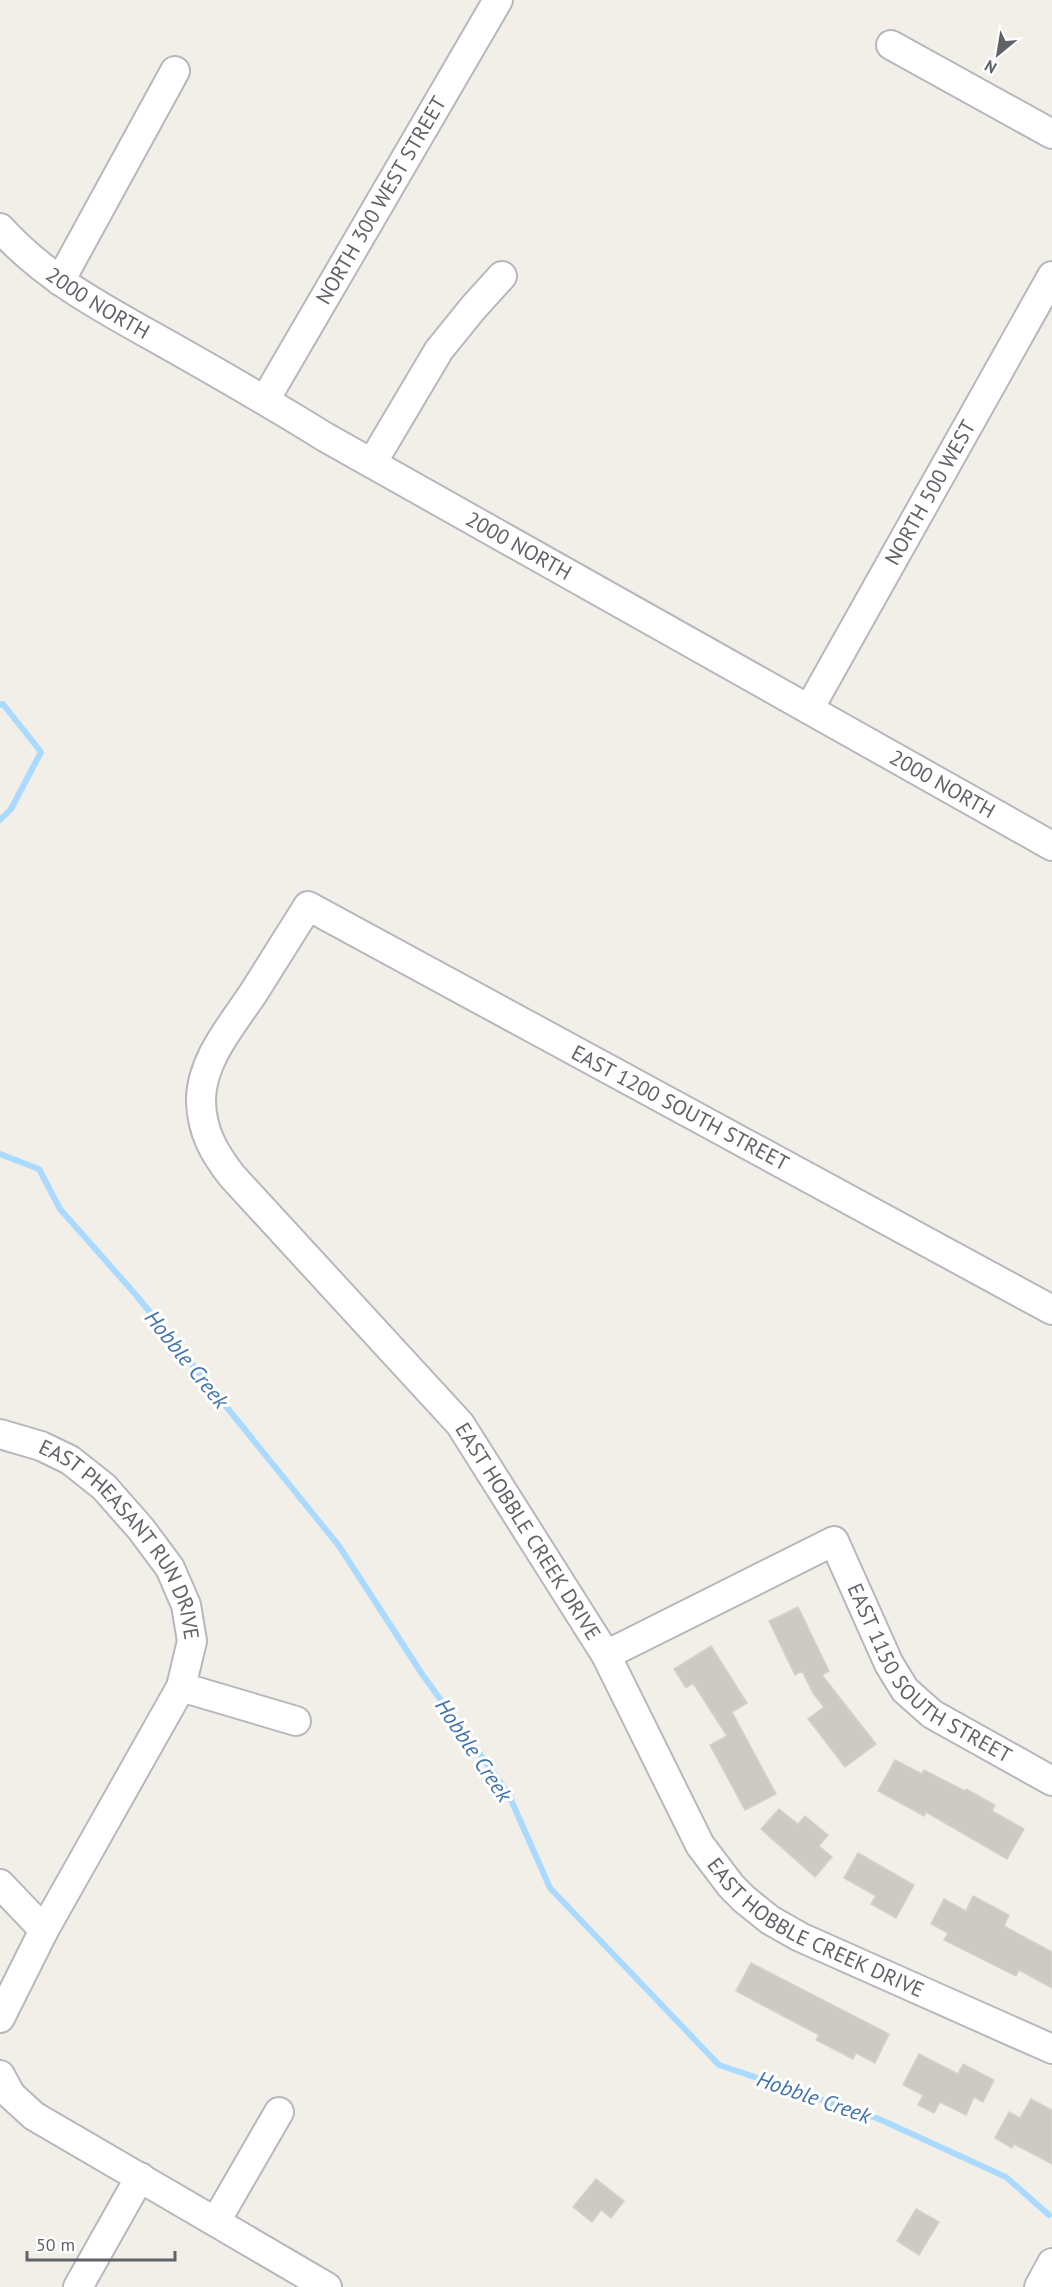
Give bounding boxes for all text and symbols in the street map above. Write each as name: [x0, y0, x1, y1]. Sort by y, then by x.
north arrow: [968, 24, 1028, 84]
text: N: [981, 56, 1000, 78]
street label: NORTH 300 WEST STREET: [310, 91, 452, 309]
street label: 2000 NORTH: [41, 261, 155, 345]
street label: NORTH 500 WEST: [878, 415, 982, 570]
street label: 2000 NORTH: [461, 505, 577, 586]
street label: 2000 NORTH: [885, 743, 1000, 824]
street label: EAST 1200 SOUTH STREET: [567, 1039, 794, 1177]
water label: Hobble Creek: [139, 1304, 236, 1415]
street label: EAST HOBBLE CREEK DRIVE: [449, 1417, 607, 1645]
street label: EAST PHEASANT RUN DRIVE: [35, 1433, 206, 1642]
street label: EAST 1150 SOUTH STREET: [842, 1579, 1017, 1769]
water label: Hobble Creek: [429, 1693, 519, 1808]
street label: EAST HOBBLE CREEK DRIVE: [701, 1852, 928, 2003]
water label: Hobble Creek: [753, 2064, 876, 2130]
scale bar: [27, 2224, 176, 2262]
text: 50 m: [36, 2233, 75, 2256]

